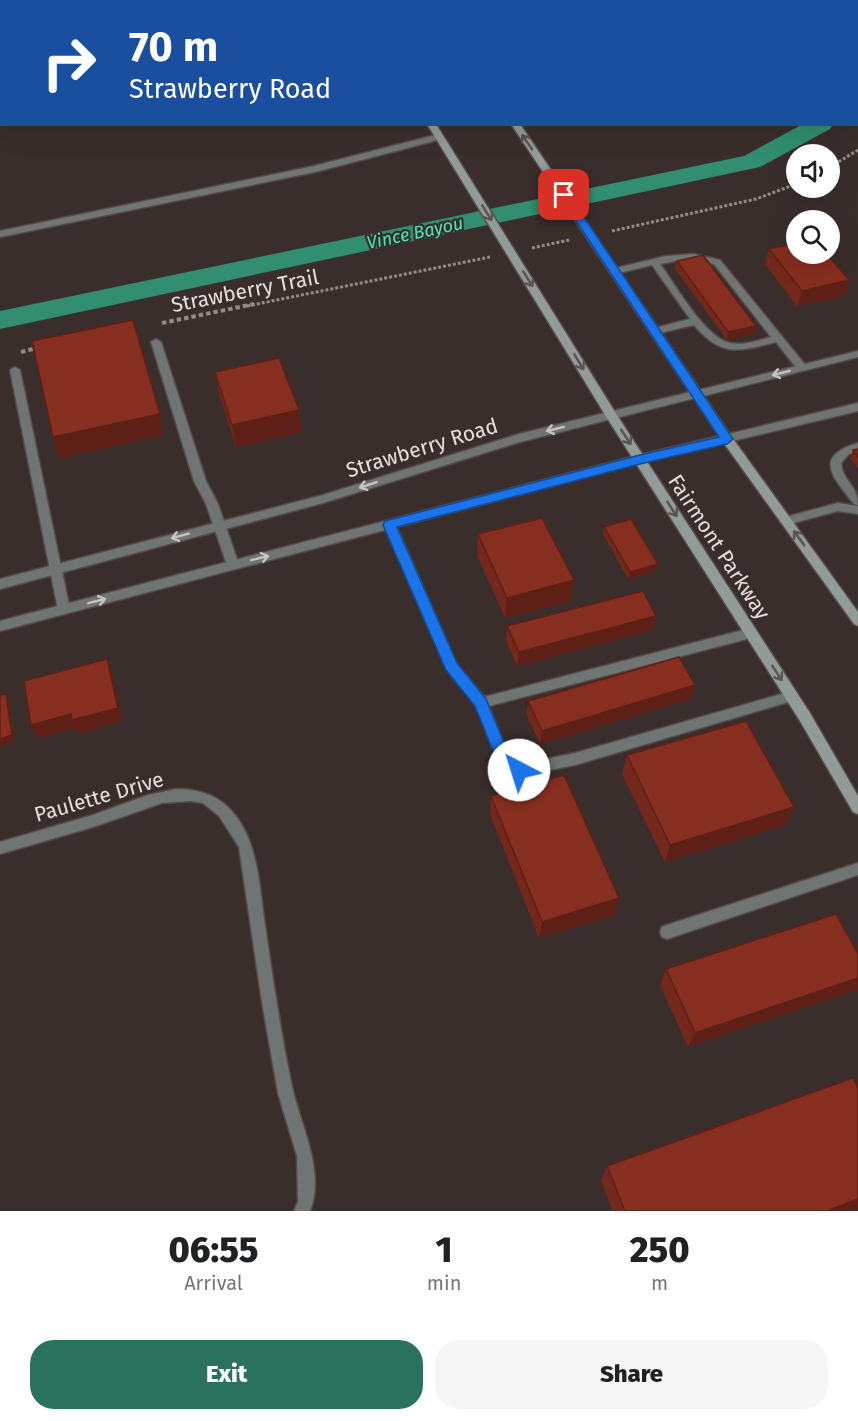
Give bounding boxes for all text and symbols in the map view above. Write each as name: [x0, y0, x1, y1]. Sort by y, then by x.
text: 70 m: [129, 22, 218, 72]
icon: right: [30, 24, 108, 102]
text: Strawberry Road: [129, 73, 331, 105]
one-way arrow: [521, 134, 533, 151]
map controls: [786, 144, 840, 264]
button: sound: [786, 144, 840, 198]
pin: [538, 169, 589, 220]
icon: arrive: [547, 178, 580, 211]
one-way arrow: [481, 205, 493, 221]
button: search: [786, 210, 840, 264]
water label: Vince Bayou: [365, 212, 465, 254]
street label: Strawberry Trail: [169, 264, 321, 318]
one-way arrow: [523, 270, 535, 287]
one-way arrow: [574, 353, 586, 370]
one-way arrow: [771, 367, 790, 379]
street label: Strawberry Road: [343, 413, 501, 483]
one-way arrow: [545, 424, 564, 436]
one-way arrow: [619, 429, 632, 446]
street label: Fairmont Parkway: [662, 470, 776, 625]
one-way arrow: [359, 480, 378, 491]
one-way arrow: [665, 500, 678, 517]
one-way arrow: [171, 531, 190, 543]
one-way arrow: [793, 531, 805, 547]
one-way arrow: [250, 552, 269, 563]
one-way arrow: [88, 595, 107, 607]
one-way arrow: [771, 664, 783, 681]
position arrow: [487, 738, 551, 802]
street label: Paulette Drive: [31, 766, 167, 828]
text: 06:55: [168, 1228, 258, 1272]
text: 1: [436, 1228, 453, 1272]
text: 250: [630, 1228, 690, 1272]
text: Arrival: [184, 1271, 243, 1295]
text: min: [427, 1271, 461, 1295]
text: m: [651, 1271, 668, 1295]
button: Exit: [30, 1340, 423, 1409]
button: Share: [435, 1340, 828, 1409]

